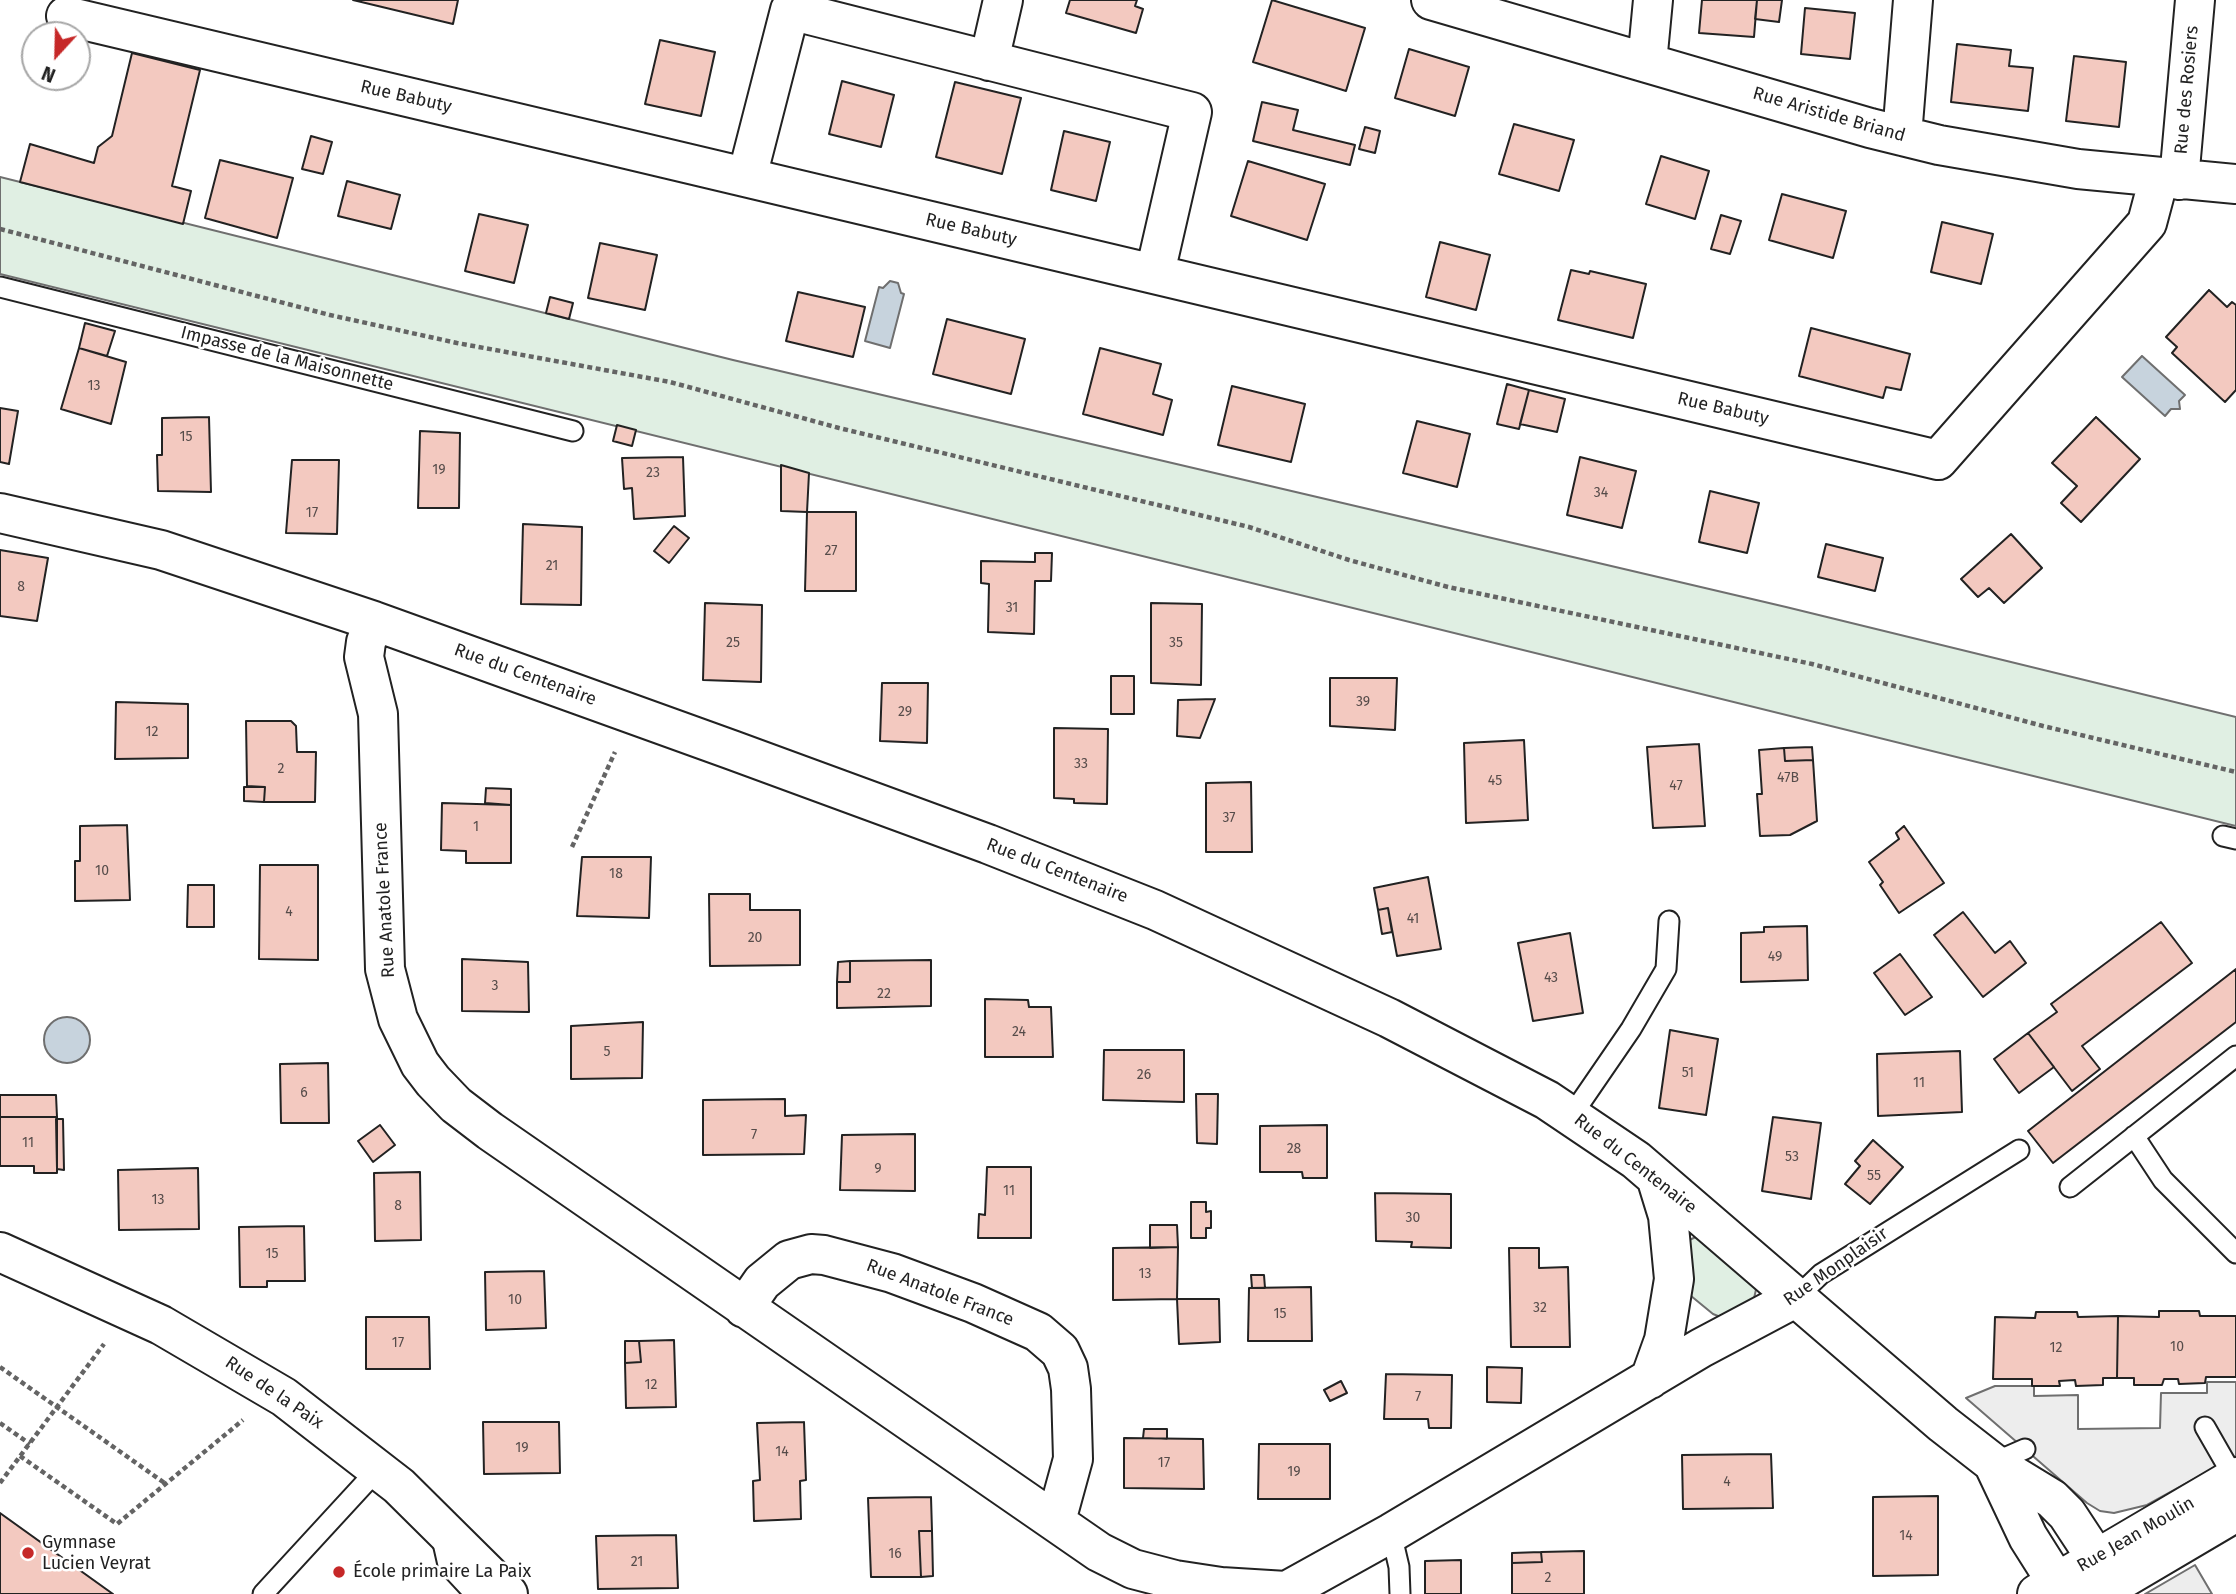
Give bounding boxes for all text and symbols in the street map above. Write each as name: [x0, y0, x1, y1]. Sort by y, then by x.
north arrow: [21, 21, 91, 91]
street label: Rue des Rosiers: [2171, 25, 2203, 155]
text: N: [39, 61, 59, 87]
street label: Rue Babuty: [358, 76, 454, 118]
street label: Rue Aristide Briand: [1750, 83, 1908, 147]
street label: Rue Babuty: [923, 209, 1019, 251]
street label: Impasse de la Maisonnette: [178, 322, 396, 396]
house number: 13: [87, 378, 101, 394]
street label: Rue Babuty: [1675, 388, 1771, 430]
house number: 15: [179, 429, 193, 445]
house number: 19: [432, 462, 446, 478]
house number: 23: [646, 465, 660, 481]
house number: 34: [1594, 485, 1608, 501]
house number: 17: [306, 505, 318, 521]
house number: 27: [824, 543, 838, 559]
house number: 21: [546, 558, 558, 574]
house number: 8: [17, 579, 25, 595]
house number: 31: [1006, 600, 1018, 616]
house number: 25: [726, 635, 740, 651]
house number: 35: [1169, 635, 1183, 651]
street label: Rue du Centenaire: [451, 639, 599, 711]
house number: 39: [1356, 694, 1370, 710]
house number: 29: [898, 704, 912, 720]
house number: 12: [146, 724, 158, 740]
house number: 33: [1074, 756, 1088, 772]
house number: 2: [278, 761, 284, 777]
house number: 47B: [1777, 770, 1799, 786]
house number: 45: [1488, 773, 1502, 789]
house number: 47: [1669, 778, 1683, 794]
house number: 37: [1222, 810, 1236, 826]
house number: 1: [473, 819, 479, 835]
street label: Rue Anatole France: [370, 822, 400, 978]
street label: Rue du Centenaire: [983, 834, 1131, 908]
house number: 10: [95, 863, 109, 879]
house number: 18: [609, 866, 623, 882]
house number: 4: [285, 904, 293, 920]
house number: 41: [1407, 911, 1419, 927]
house number: 20: [748, 930, 762, 946]
house number: 49: [1768, 949, 1782, 965]
house number: 43: [1544, 970, 1558, 986]
house number: 3: [492, 978, 498, 994]
house number: 22: [877, 986, 891, 1002]
house number: 24: [1012, 1024, 1026, 1040]
house number: 5: [603, 1044, 611, 1060]
house number: 51: [1682, 1065, 1694, 1081]
house number: 26: [1137, 1067, 1151, 1083]
house number: 11: [1913, 1075, 1925, 1091]
house number: 6: [300, 1085, 308, 1101]
street label: Rue du Centenaire: [1569, 1109, 1701, 1219]
house number: 7: [751, 1127, 757, 1143]
house number: 11: [22, 1135, 34, 1151]
house number: 28: [1287, 1141, 1301, 1157]
house number: 53: [1785, 1149, 1799, 1165]
house number: 9: [874, 1161, 882, 1177]
house number: 55: [1867, 1168, 1881, 1184]
house number: 11: [1003, 1183, 1015, 1199]
house number: 13: [151, 1192, 165, 1208]
house number: 8: [394, 1198, 402, 1214]
house number: 30: [1406, 1210, 1420, 1226]
street label: Rue Monplaisir: [1780, 1223, 1892, 1311]
house number: 15: [265, 1246, 279, 1262]
street label: Rue Anatole France: [863, 1255, 1017, 1331]
house number: 13: [1138, 1266, 1152, 1282]
house number: 10: [508, 1292, 522, 1308]
house number: 32: [1533, 1300, 1547, 1316]
house number: 15: [1273, 1306, 1287, 1322]
house number: 17: [392, 1335, 404, 1351]
house number: 10: [2170, 1339, 2184, 1355]
house number: 12: [2050, 1340, 2062, 1356]
street label: Rue de la Paix: [221, 1352, 327, 1434]
house number: 12: [645, 1377, 657, 1393]
house number: 7: [1415, 1389, 1421, 1405]
house number: 19: [515, 1440, 529, 1456]
house number: 14: [775, 1444, 789, 1460]
house number: 17: [1158, 1455, 1170, 1471]
house number: 19: [1287, 1464, 1301, 1480]
house number: 4: [1723, 1474, 1731, 1490]
street label: Rue Jean Moulin: [2073, 1493, 2199, 1577]
house number: 14: [1899, 1528, 1913, 1544]
place label: Gymnase Lucien Veyrat: [42, 1532, 151, 1574]
marker: Gymnase Lucien Veyrat: [20, 1545, 36, 1561]
house number: 16: [888, 1546, 902, 1562]
house number: 21: [631, 1554, 643, 1570]
place label: École primaire La Paix: [353, 1561, 531, 1583]
marker: École primaire La Paix: [331, 1564, 347, 1580]
house number: 2: [1545, 1570, 1551, 1586]

